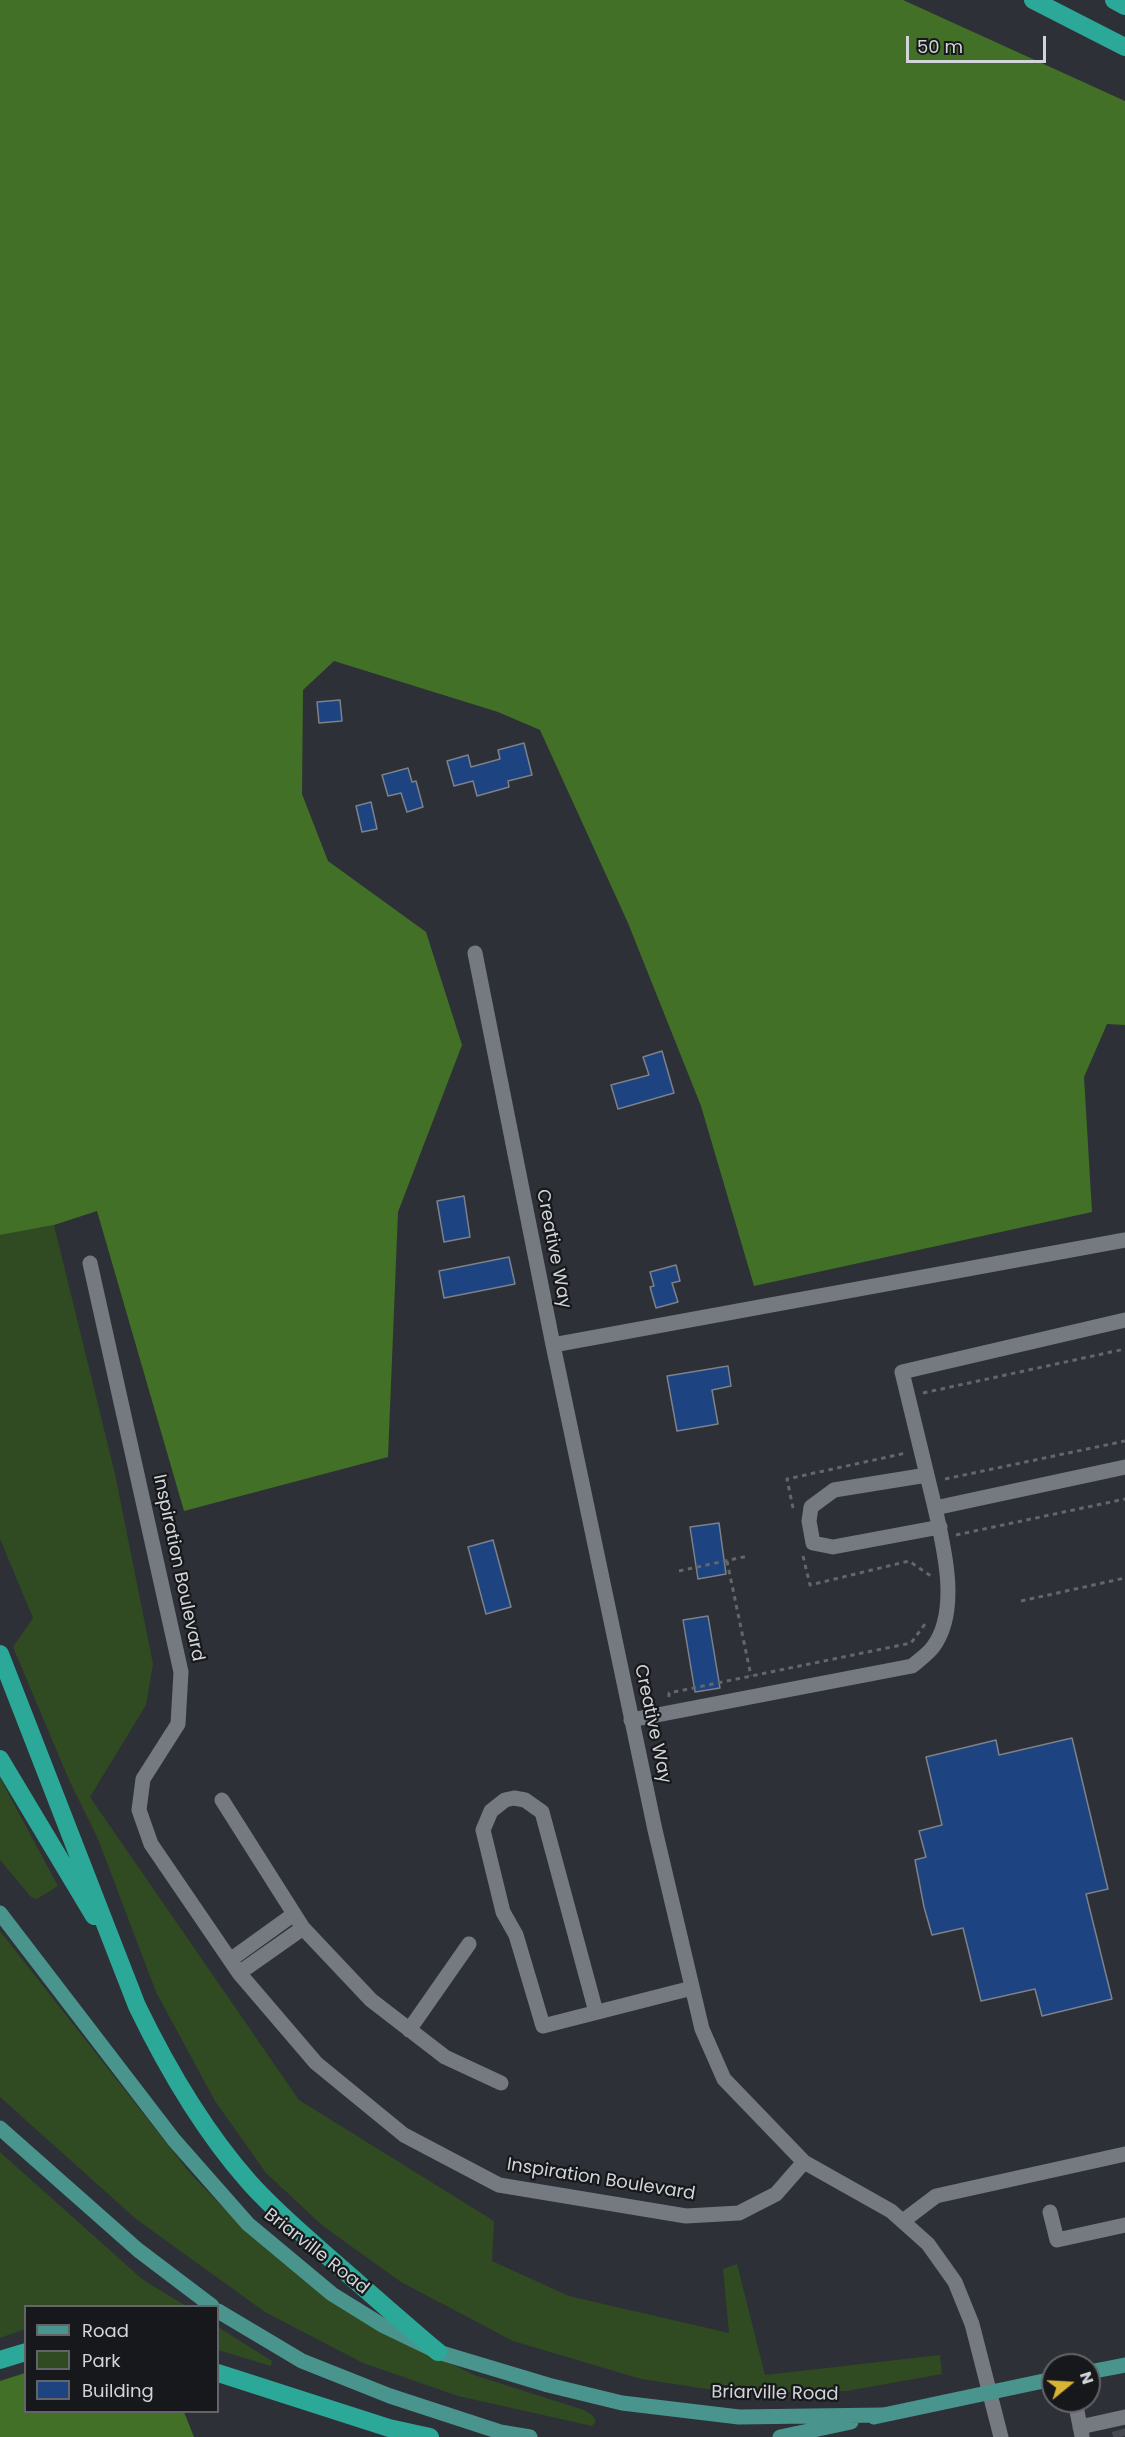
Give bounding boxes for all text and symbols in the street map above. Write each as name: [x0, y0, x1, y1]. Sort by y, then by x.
scale bar: [909, 24, 1048, 62]
text: 50 m: [917, 34, 963, 59]
street label: Creative Way: [531, 1188, 575, 1310]
street label: Inspiration Boulevard: [148, 1473, 208, 1663]
street label: Creative Way: [629, 1663, 675, 1785]
street label: Inspiration Boulevard: [505, 2154, 697, 2206]
street label: Briarville Road: [259, 2204, 373, 2300]
legend: [24, 2305, 219, 2413]
text: Road: [82, 2318, 129, 2343]
text: Park: [82, 2348, 121, 2373]
north arrow: [1041, 2353, 1101, 2413]
text: N: [1074, 2369, 1099, 2387]
text: Building: [82, 2378, 154, 2403]
street label: Briarville Road: [711, 2382, 839, 2406]

